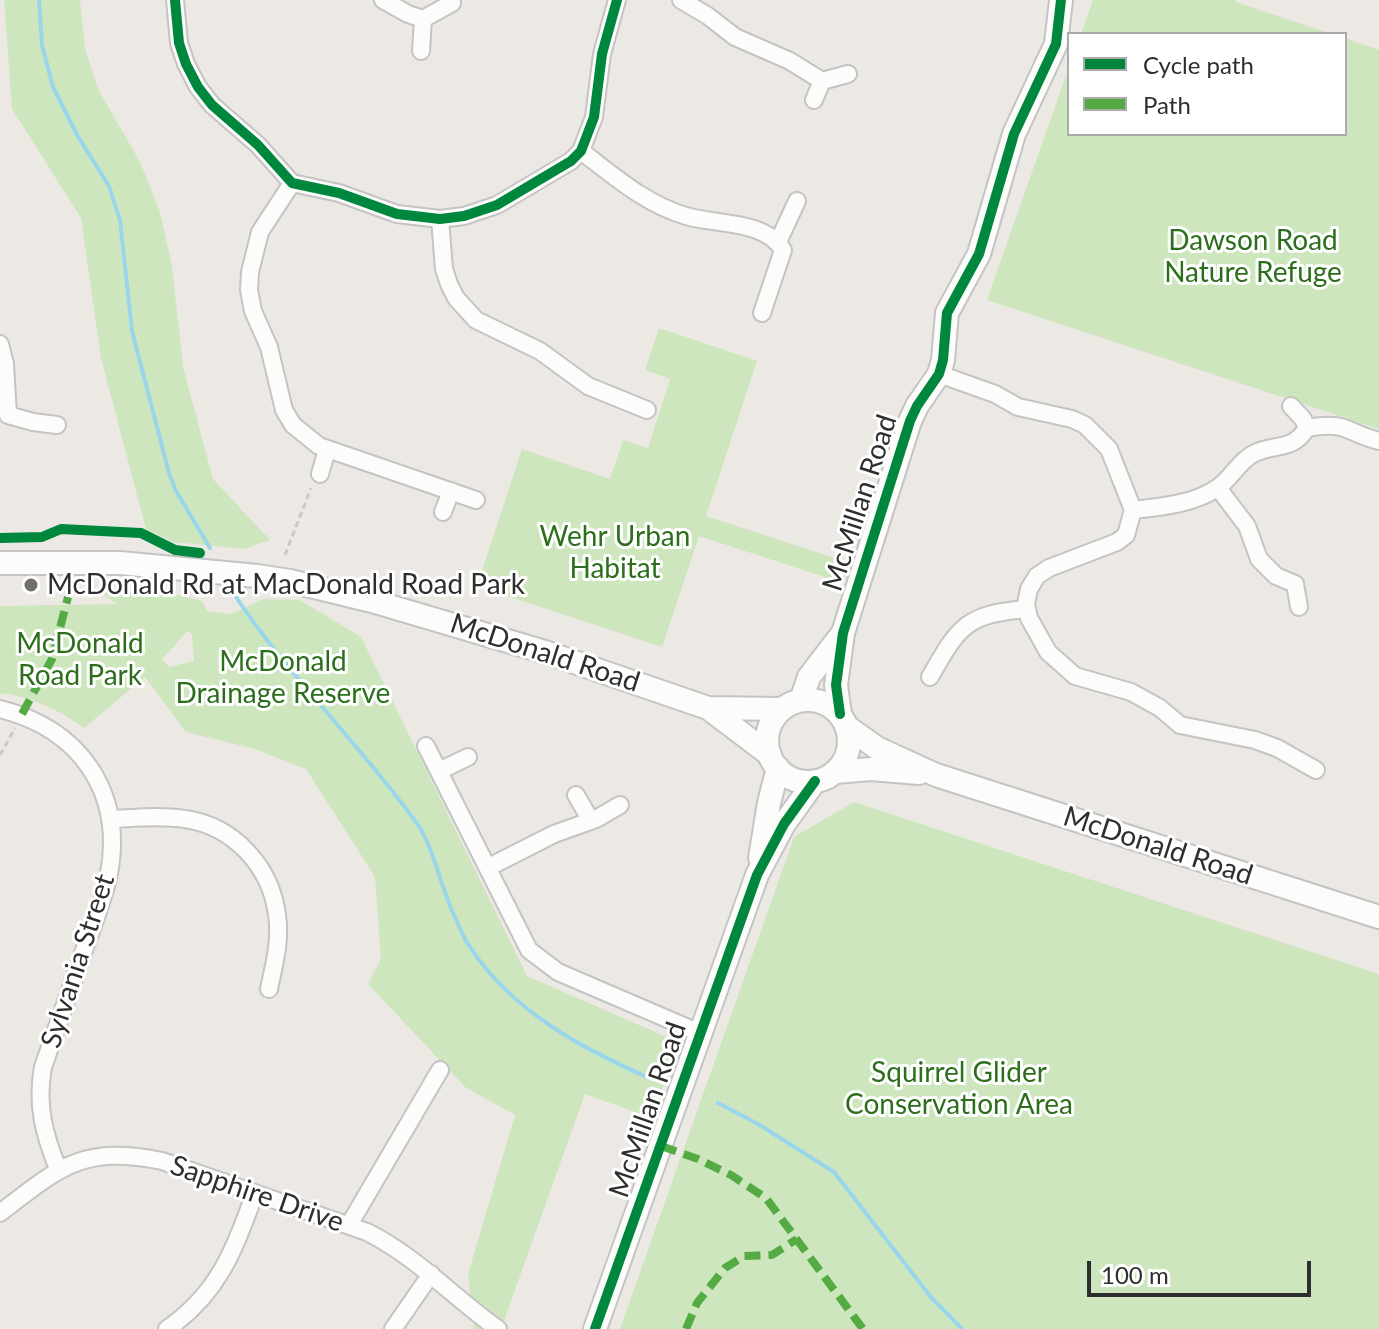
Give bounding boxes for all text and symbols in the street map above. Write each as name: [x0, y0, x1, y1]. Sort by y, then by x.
legend: [1067, 32, 1347, 136]
text: Cycle path: [1143, 50, 1254, 79]
text: Path: [1143, 90, 1191, 119]
park label: Dawson Road Nature Refuge: [1164, 224, 1342, 290]
street label: McMillan Road: [816, 411, 904, 595]
park label: Wehr Urban Habitat: [540, 520, 690, 586]
place label: McDonald Rd at MacDonald Road Park: [47, 568, 525, 602]
marker: McDonald Rd at MacDonald Road Park: [22, 576, 40, 594]
street label: McDonald Road: [446, 607, 644, 699]
park label: McDonald Road Park: [16, 627, 144, 693]
park label: McDonald Drainage Reserve: [176, 645, 390, 711]
street label: McDonald Road: [1059, 800, 1257, 892]
street label: Sylvania Street: [34, 870, 122, 1052]
street label: McMillan Road: [602, 1018, 694, 1202]
park label: Squirrel Glider Conservation Area: [845, 1056, 1073, 1122]
street label: Sapphire Drive: [166, 1149, 348, 1239]
scale bar: [1091, 1245, 1315, 1295]
text: 100 m: [1101, 1260, 1169, 1289]

